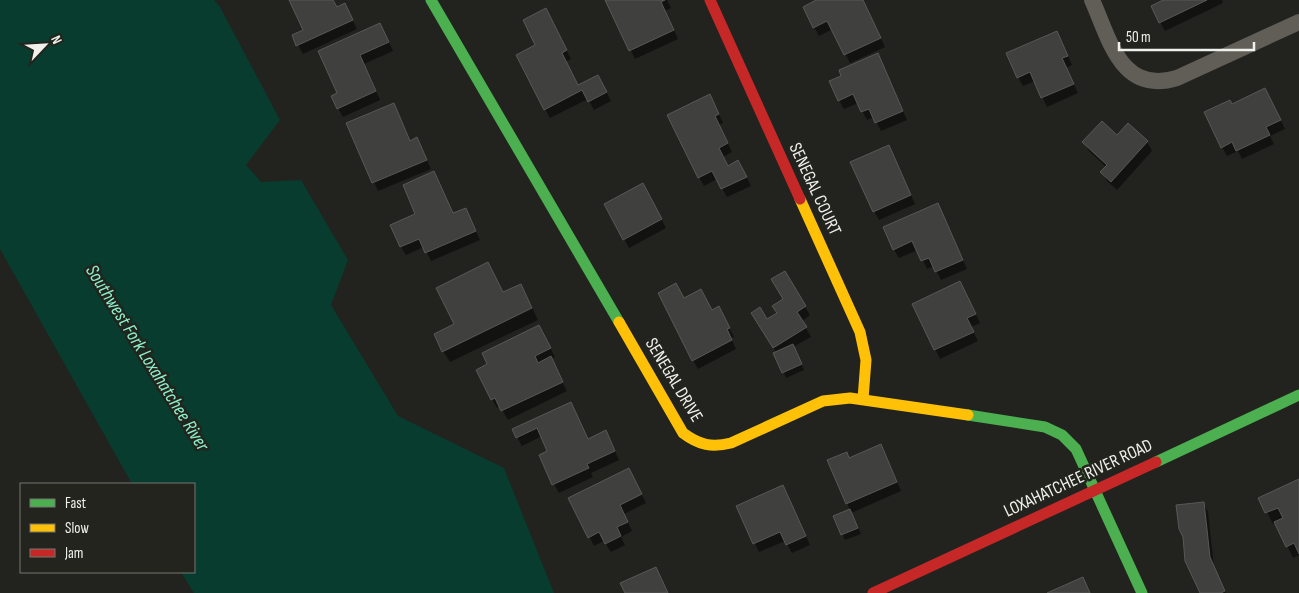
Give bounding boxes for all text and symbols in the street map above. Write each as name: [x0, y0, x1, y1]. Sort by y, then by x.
north arrow: [20, 20, 70, 70]
scale bar: [1119, 20, 1254, 52]
text: 50 m: [1126, 28, 1151, 47]
text: N: [47, 33, 66, 47]
street label: SENEGAL COURT: [784, 139, 846, 239]
water label: Southwest Fork Loxahatchee River: [80, 261, 214, 456]
street label: SENEGAL DRIVE: [641, 334, 707, 426]
street label: LOXAHATCHEE RIVER ROAD: [1000, 434, 1156, 522]
legend: [20, 483, 195, 573]
text: Fast: [65, 494, 87, 513]
text: Slow: [65, 519, 89, 538]
text: Jam: [64, 544, 83, 563]

